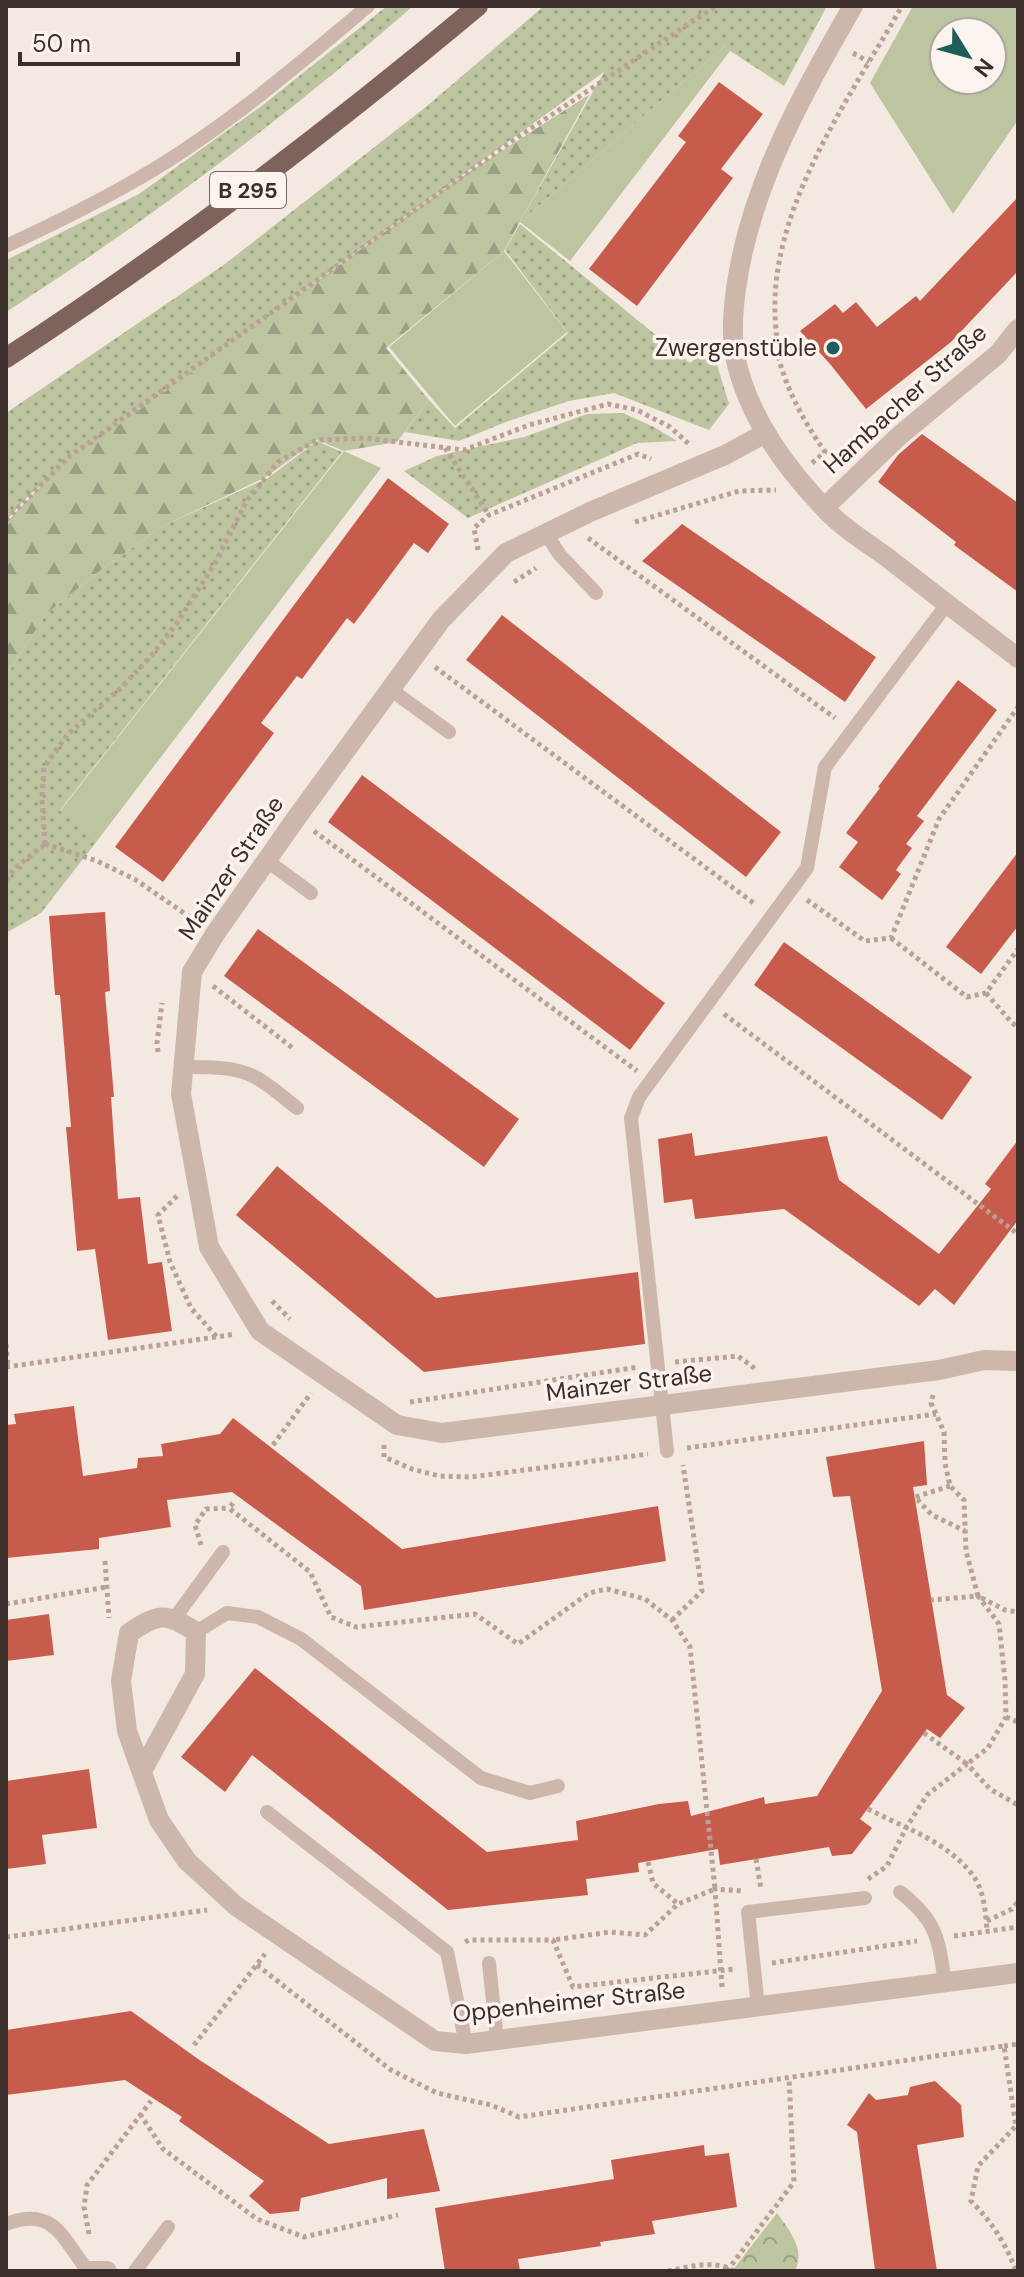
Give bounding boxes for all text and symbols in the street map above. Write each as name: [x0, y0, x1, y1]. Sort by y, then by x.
scale bar: [20, 16, 238, 66]
north arrow: [928, 16, 1008, 96]
text: 50 m: [32, 28, 91, 59]
text: N: [967, 53, 1000, 83]
road number: B 295: [210, 172, 286, 208]
street label: Hambacher Straße: [816, 317, 993, 480]
place label: Zwergenstüble: [655, 332, 817, 363]
marker: Zwergenstüble: [824, 339, 842, 357]
street label: Mainzer Straße: [171, 790, 290, 946]
street label: Mainzer Straße: [544, 1357, 714, 1408]
street label: Oppenheimer Straße: [451, 1974, 687, 2029]

